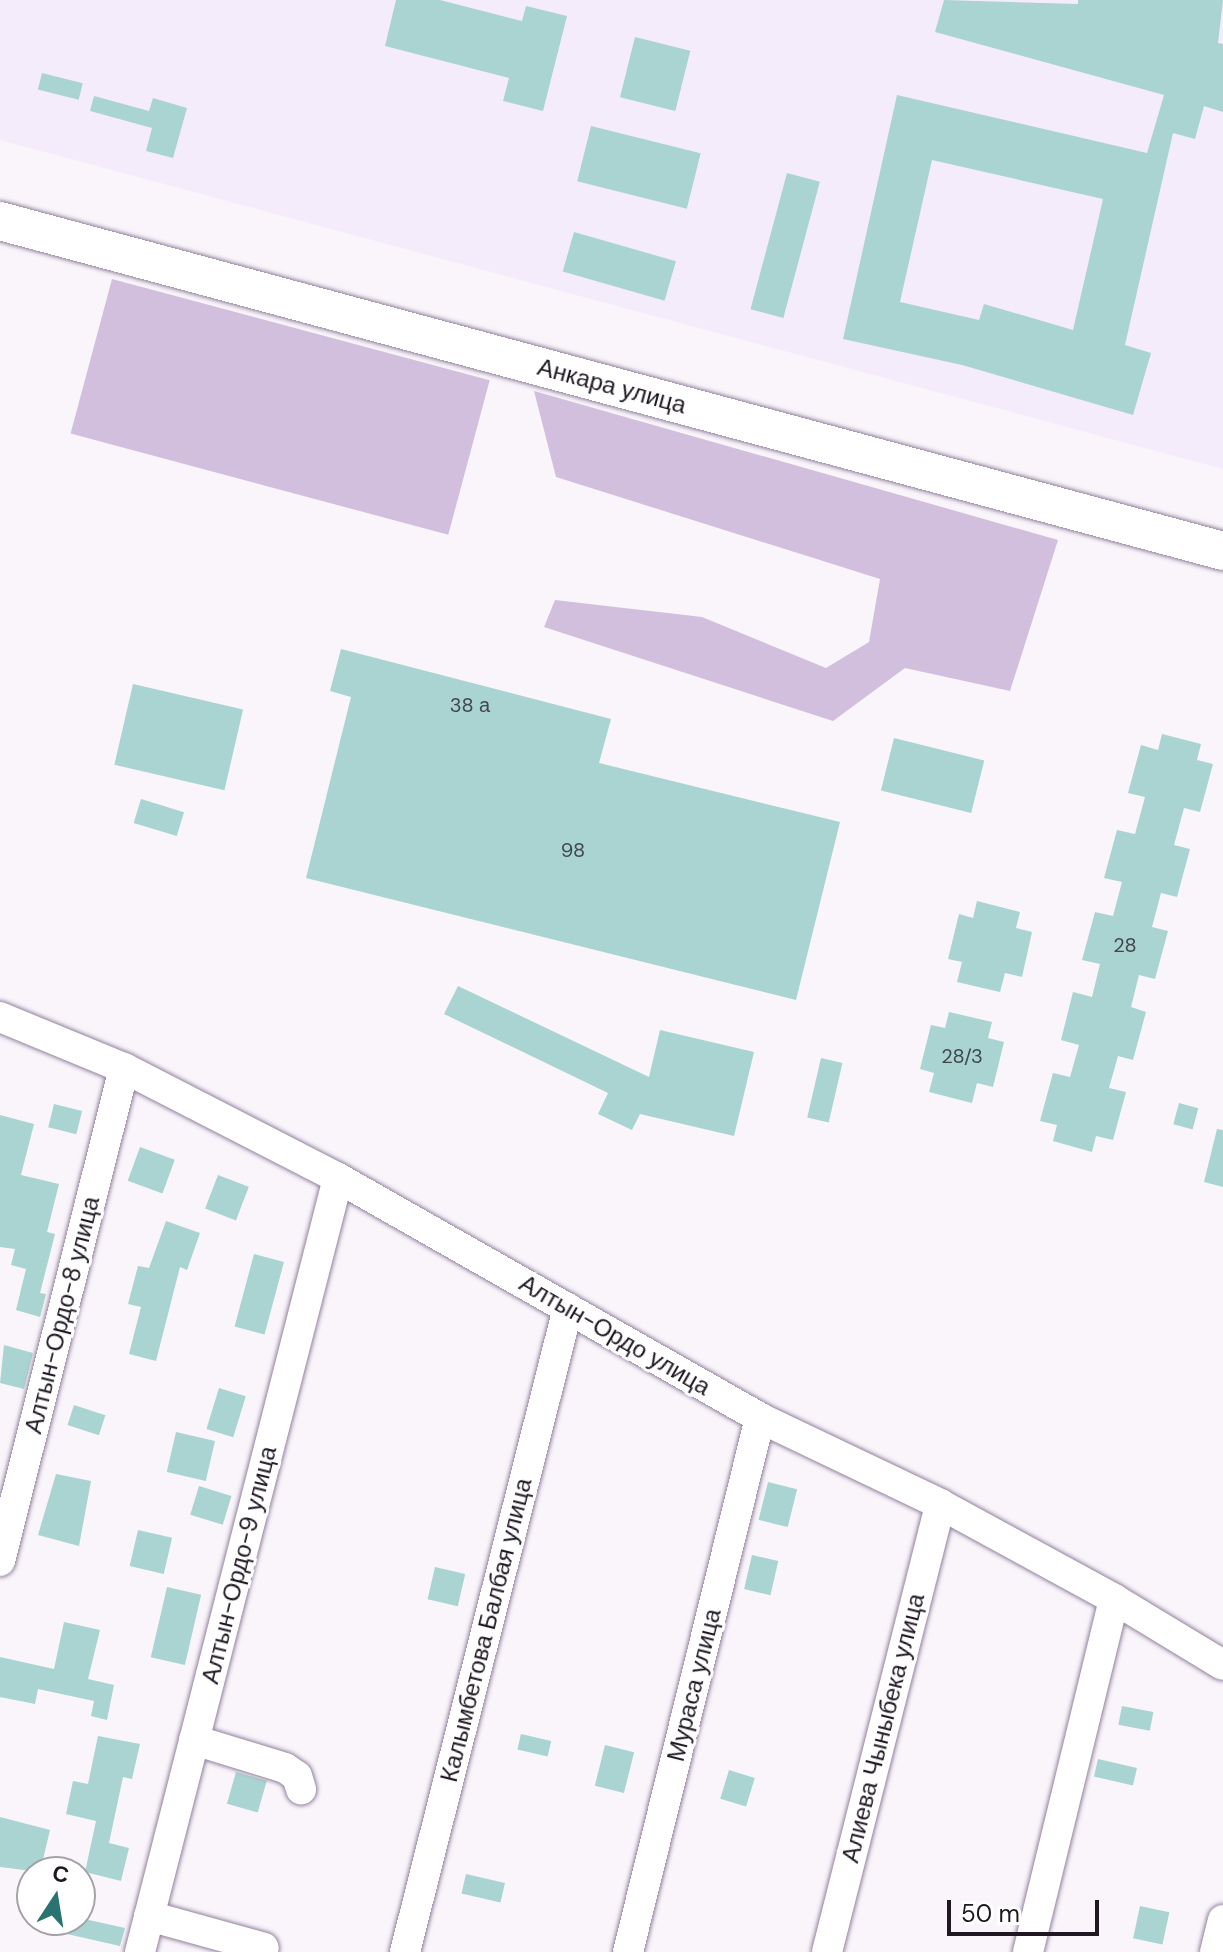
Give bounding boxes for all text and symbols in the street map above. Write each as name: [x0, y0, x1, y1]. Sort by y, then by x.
street label: Анкара улица: [535, 352, 689, 420]
house number: 38 а: [450, 693, 490, 717]
house number: 98: [561, 838, 585, 862]
house number: 28: [1113, 933, 1137, 957]
house number: 28/3: [941, 1044, 983, 1068]
street label: Алтын-Ордо-8 улица: [19, 1194, 105, 1436]
street label: Алтын-Ордо улица: [514, 1269, 716, 1401]
street label: Алтын-Ордо-9 улица: [196, 1443, 282, 1687]
street label: Калымбетова Балбая улица: [434, 1475, 538, 1785]
street label: Алиева Чыныбека улица: [836, 1590, 930, 1866]
street label: Мураса улица: [661, 1606, 727, 1764]
north arrow: [16, 1856, 96, 1936]
text: С: [50, 1858, 71, 1890]
scale bar: [951, 1884, 1103, 1934]
text: 50 m: [961, 1898, 1020, 1929]

